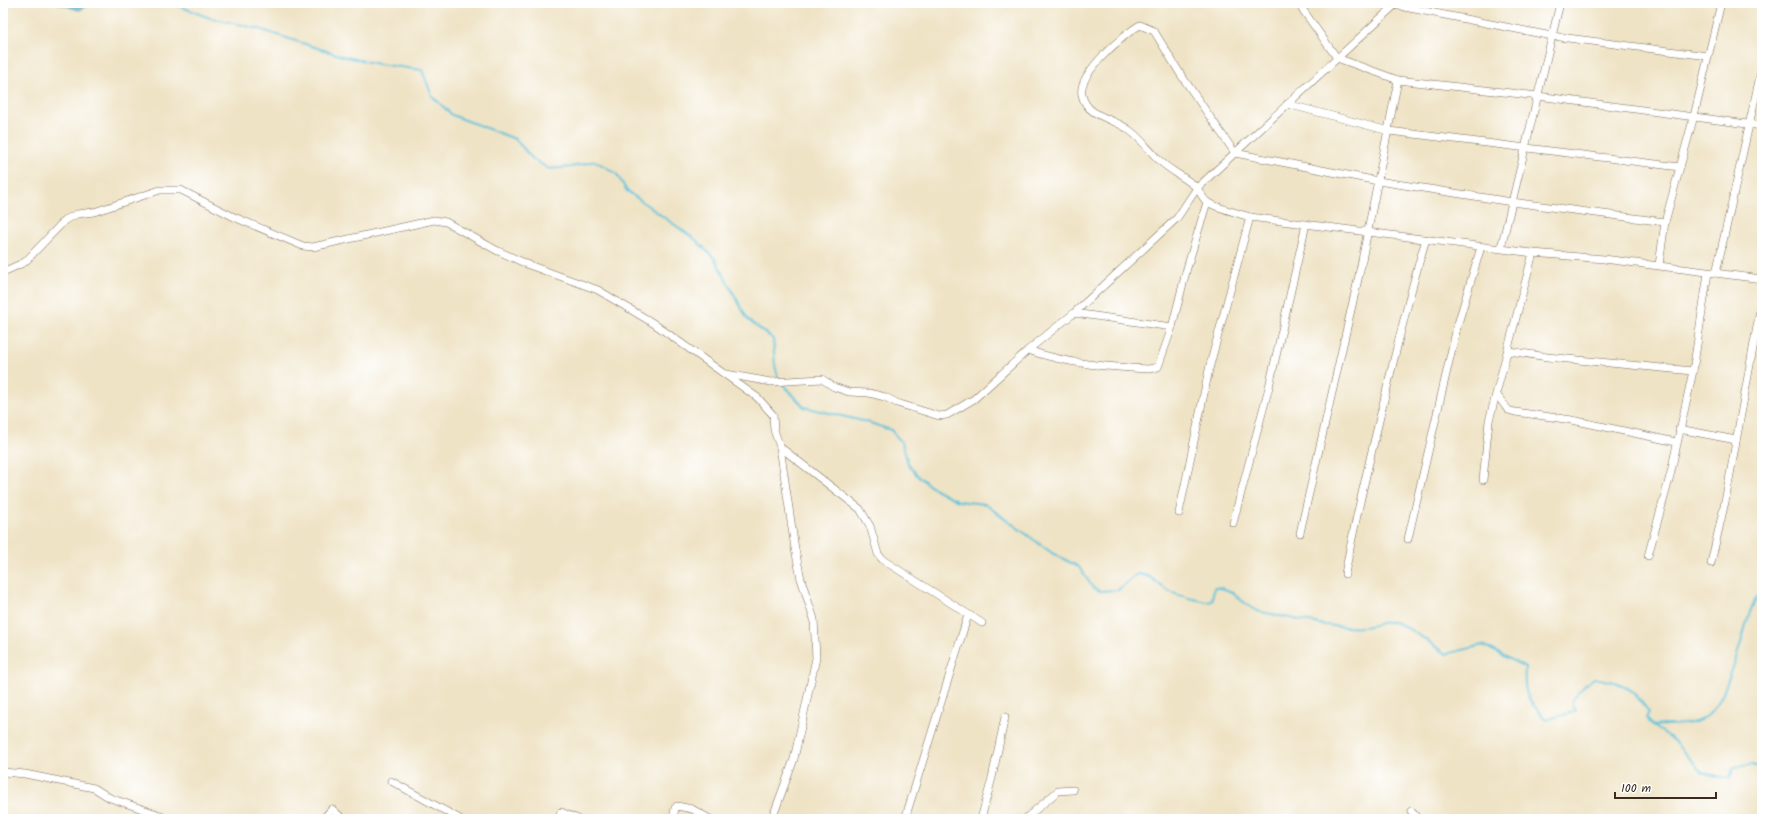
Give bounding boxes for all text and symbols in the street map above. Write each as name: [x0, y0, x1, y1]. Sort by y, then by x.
scale bar: [1615, 774, 1716, 800]
text: 100 m: [1621, 779, 1652, 798]

